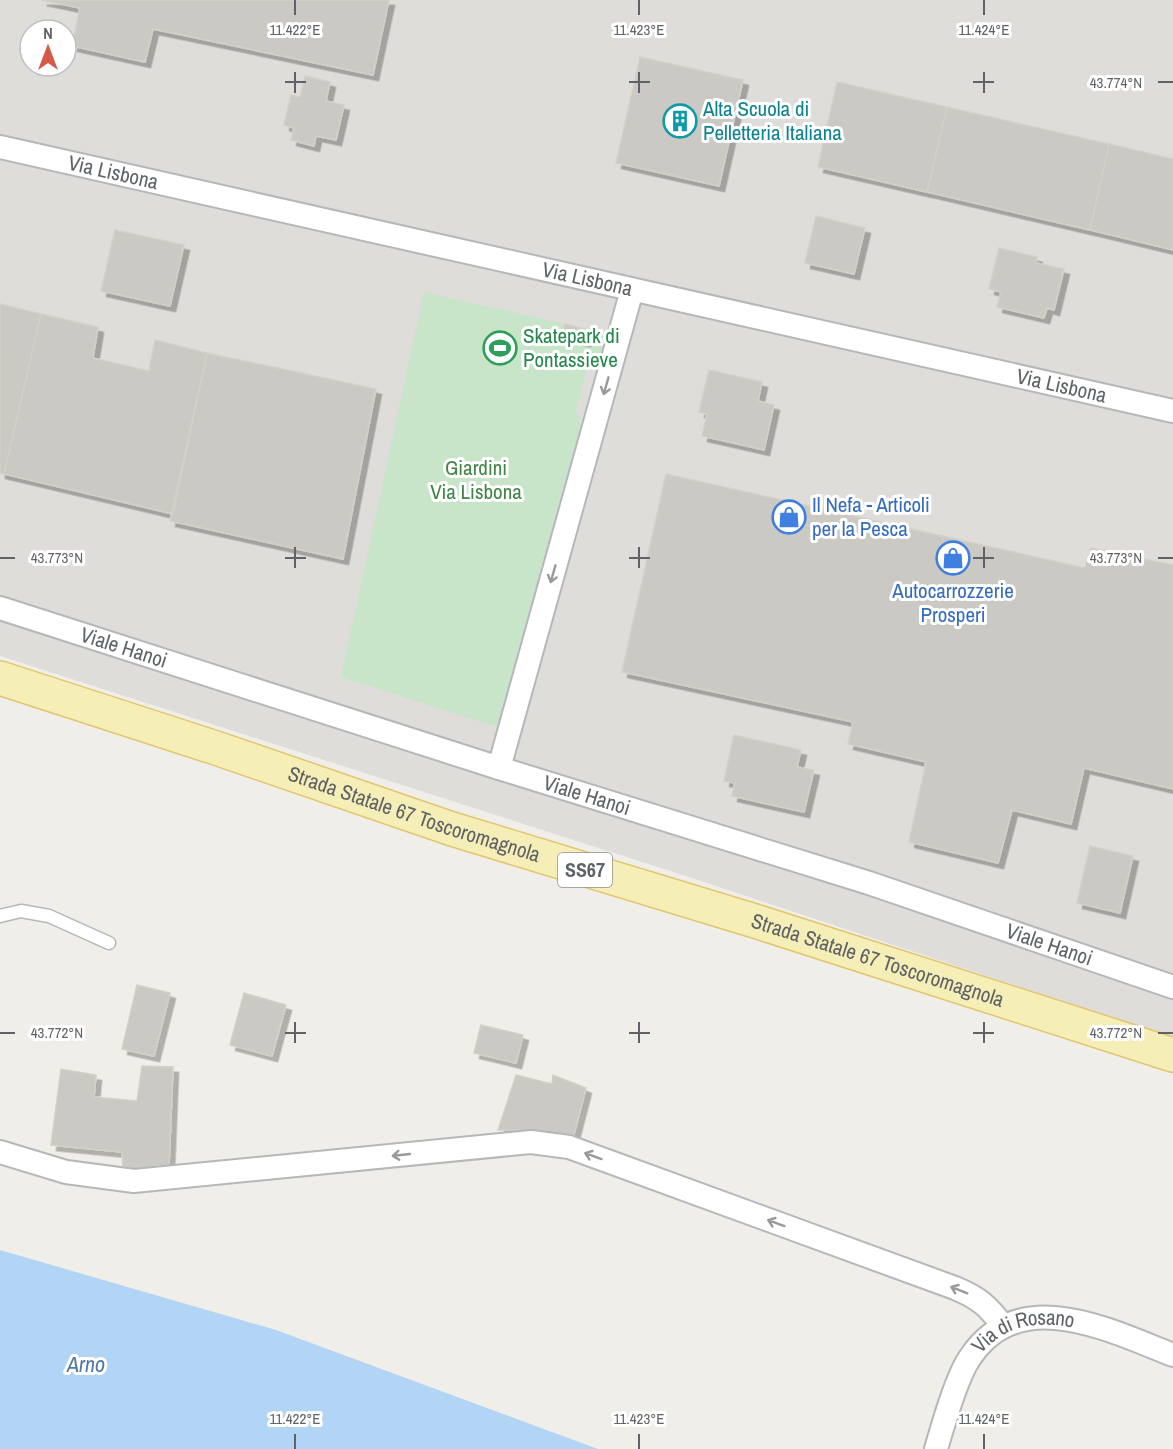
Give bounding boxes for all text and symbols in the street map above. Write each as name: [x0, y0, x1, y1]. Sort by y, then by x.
north arrow: [18, 18, 78, 78]
text: 11.422°E: [270, 19, 320, 40]
text: 11.423°E: [614, 19, 664, 40]
text: 11.424°E: [959, 19, 1009, 40]
text: N: [43, 22, 53, 44]
text: 43.774°N: [1090, 72, 1142, 93]
place label: Alta Scuola di Pelletteria Italiana: [702, 94, 842, 147]
building icon: Alta Scuola di Pelletteria Italiana: [662, 103, 698, 139]
street label: Via Lisbona: [65, 148, 162, 196]
street label: Via Lisbona: [540, 254, 636, 303]
place label: Skatepark di Pontassieve: [523, 321, 620, 374]
sports icon: Skatepark di Pontassieve: [482, 330, 518, 366]
street label: Via Lisbona: [1014, 361, 1110, 410]
one-way arrow: [599, 377, 611, 396]
park label: Giardini Via Lisbona: [430, 453, 522, 506]
place label: Il Nefa - Articoli per la Pesca: [812, 490, 930, 543]
shop icon: Il Nefa - Articoli per la Pesca: [771, 499, 807, 535]
shop icon: Autocarrozzerie Prosperi: [935, 540, 971, 576]
text: 43.773°N: [31, 547, 83, 568]
text: 43.773°N: [1090, 547, 1142, 568]
one-way arrow: [547, 564, 558, 583]
place label: Autocarrozzerie Prosperi: [891, 576, 1014, 629]
street label: Viale Hanoi: [77, 620, 171, 675]
street label: Strada Statale 67 Toscoromagnola: [284, 759, 544, 869]
street label: Viale Hanoi: [540, 768, 634, 822]
road number: SS67: [558, 853, 612, 887]
street label: Strada Statale 67 Toscoromagnola: [748, 906, 1008, 1014]
street label: Viale Hanoi: [1002, 916, 1097, 972]
text: 43.772°N: [31, 1022, 83, 1043]
text: 43.772°N: [1090, 1022, 1142, 1043]
one-way arrow: [584, 1149, 603, 1160]
one-way arrow: [391, 1150, 411, 1161]
one-way arrow: [767, 1216, 786, 1227]
one-way arrow: [951, 1284, 969, 1295]
street label: Via di Rosano: [964, 1302, 1077, 1359]
water label: Arno: [66, 1349, 105, 1379]
text: 11.422°E: [270, 1408, 320, 1429]
text: 11.423°E: [614, 1408, 664, 1429]
text: 11.424°E: [959, 1408, 1009, 1429]

